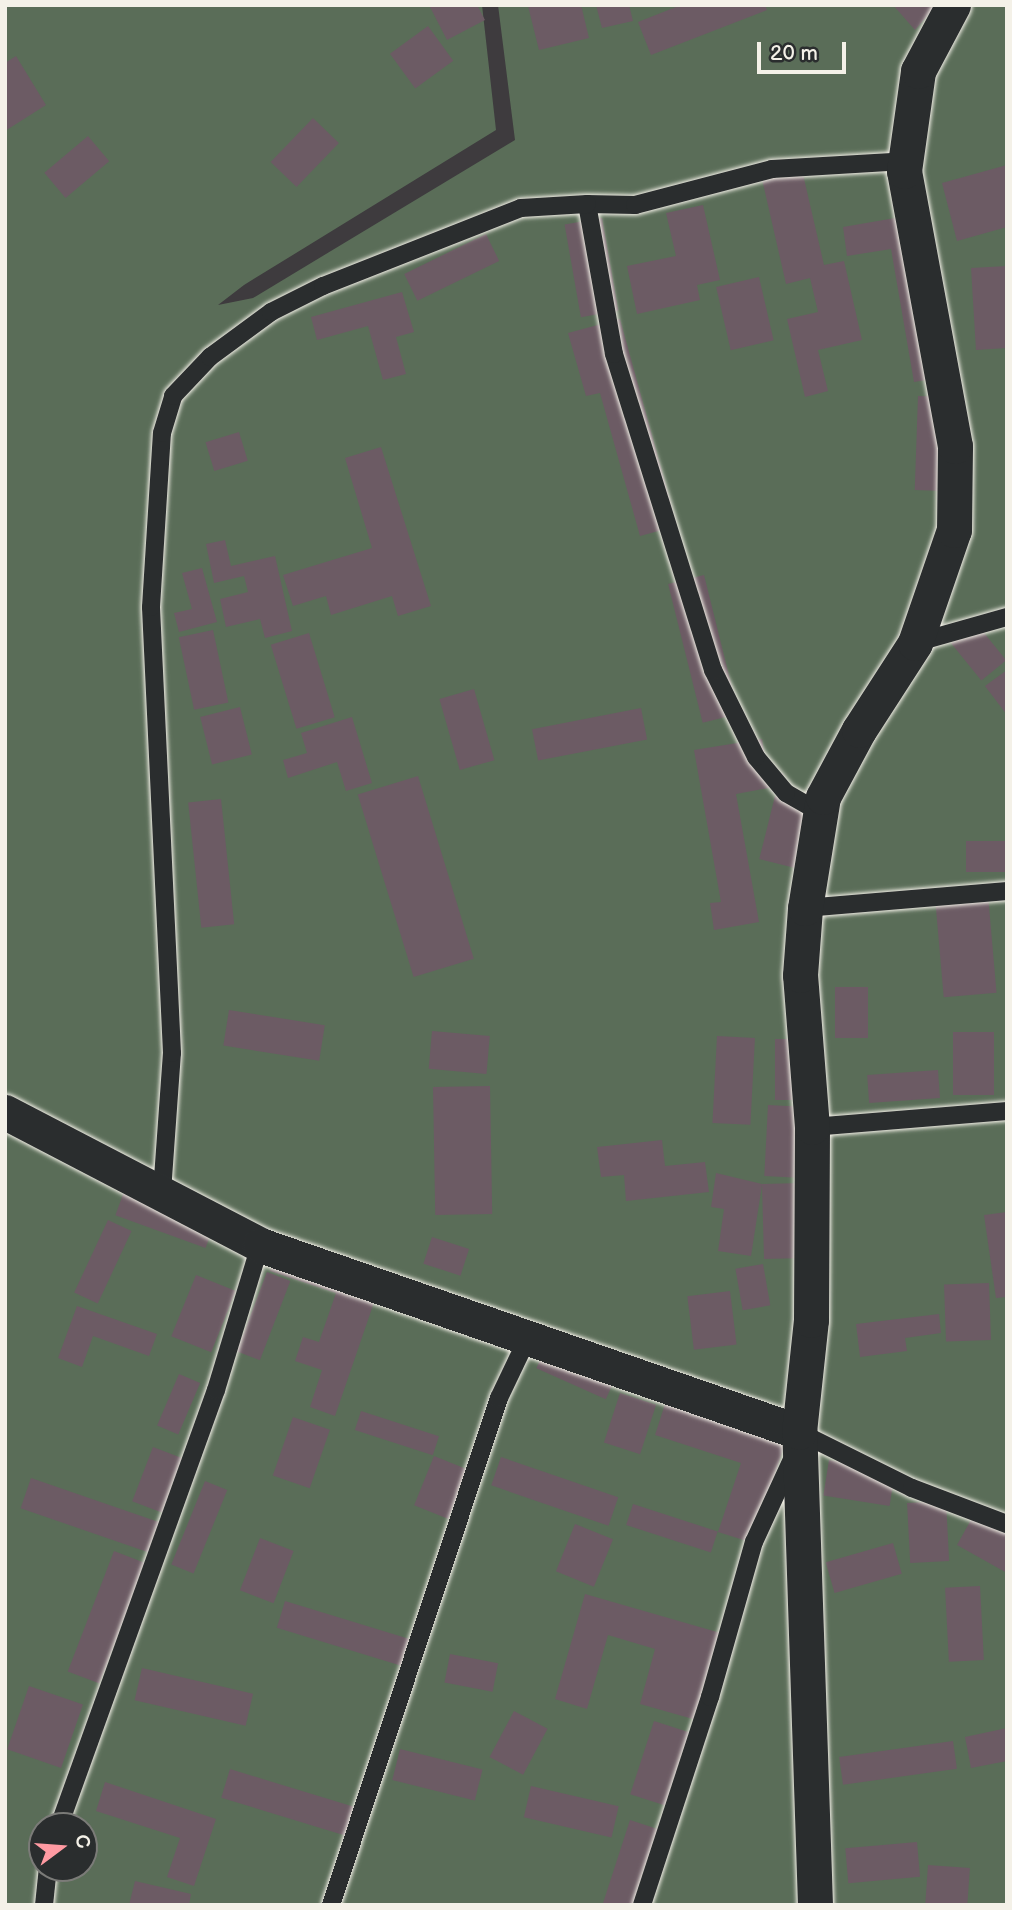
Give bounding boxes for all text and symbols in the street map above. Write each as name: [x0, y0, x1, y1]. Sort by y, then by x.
scale bar: [760, 28, 849, 72]
text: 20 m: [770, 41, 818, 66]
north arrow: [28, 1812, 98, 1882]
text: С: [69, 1832, 95, 1851]

